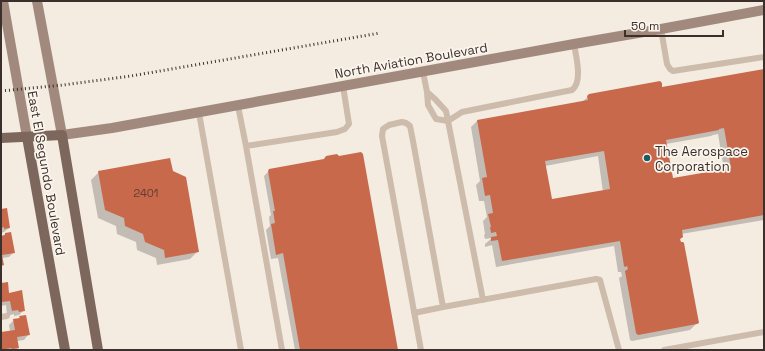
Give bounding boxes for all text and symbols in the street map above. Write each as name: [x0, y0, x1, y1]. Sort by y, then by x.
scale bar: [625, 12, 723, 38]
text: 50 m: [631, 18, 659, 34]
street label: North Aviation Boulevard: [333, 39, 489, 82]
street label: East El Segundo Boulevard: [24, 89, 69, 257]
place label: The Aerospace Corporation: [655, 143, 748, 175]
marker: The Aerospace Corporation: [642, 153, 652, 163]
house number: 2401: [134, 186, 158, 200]

